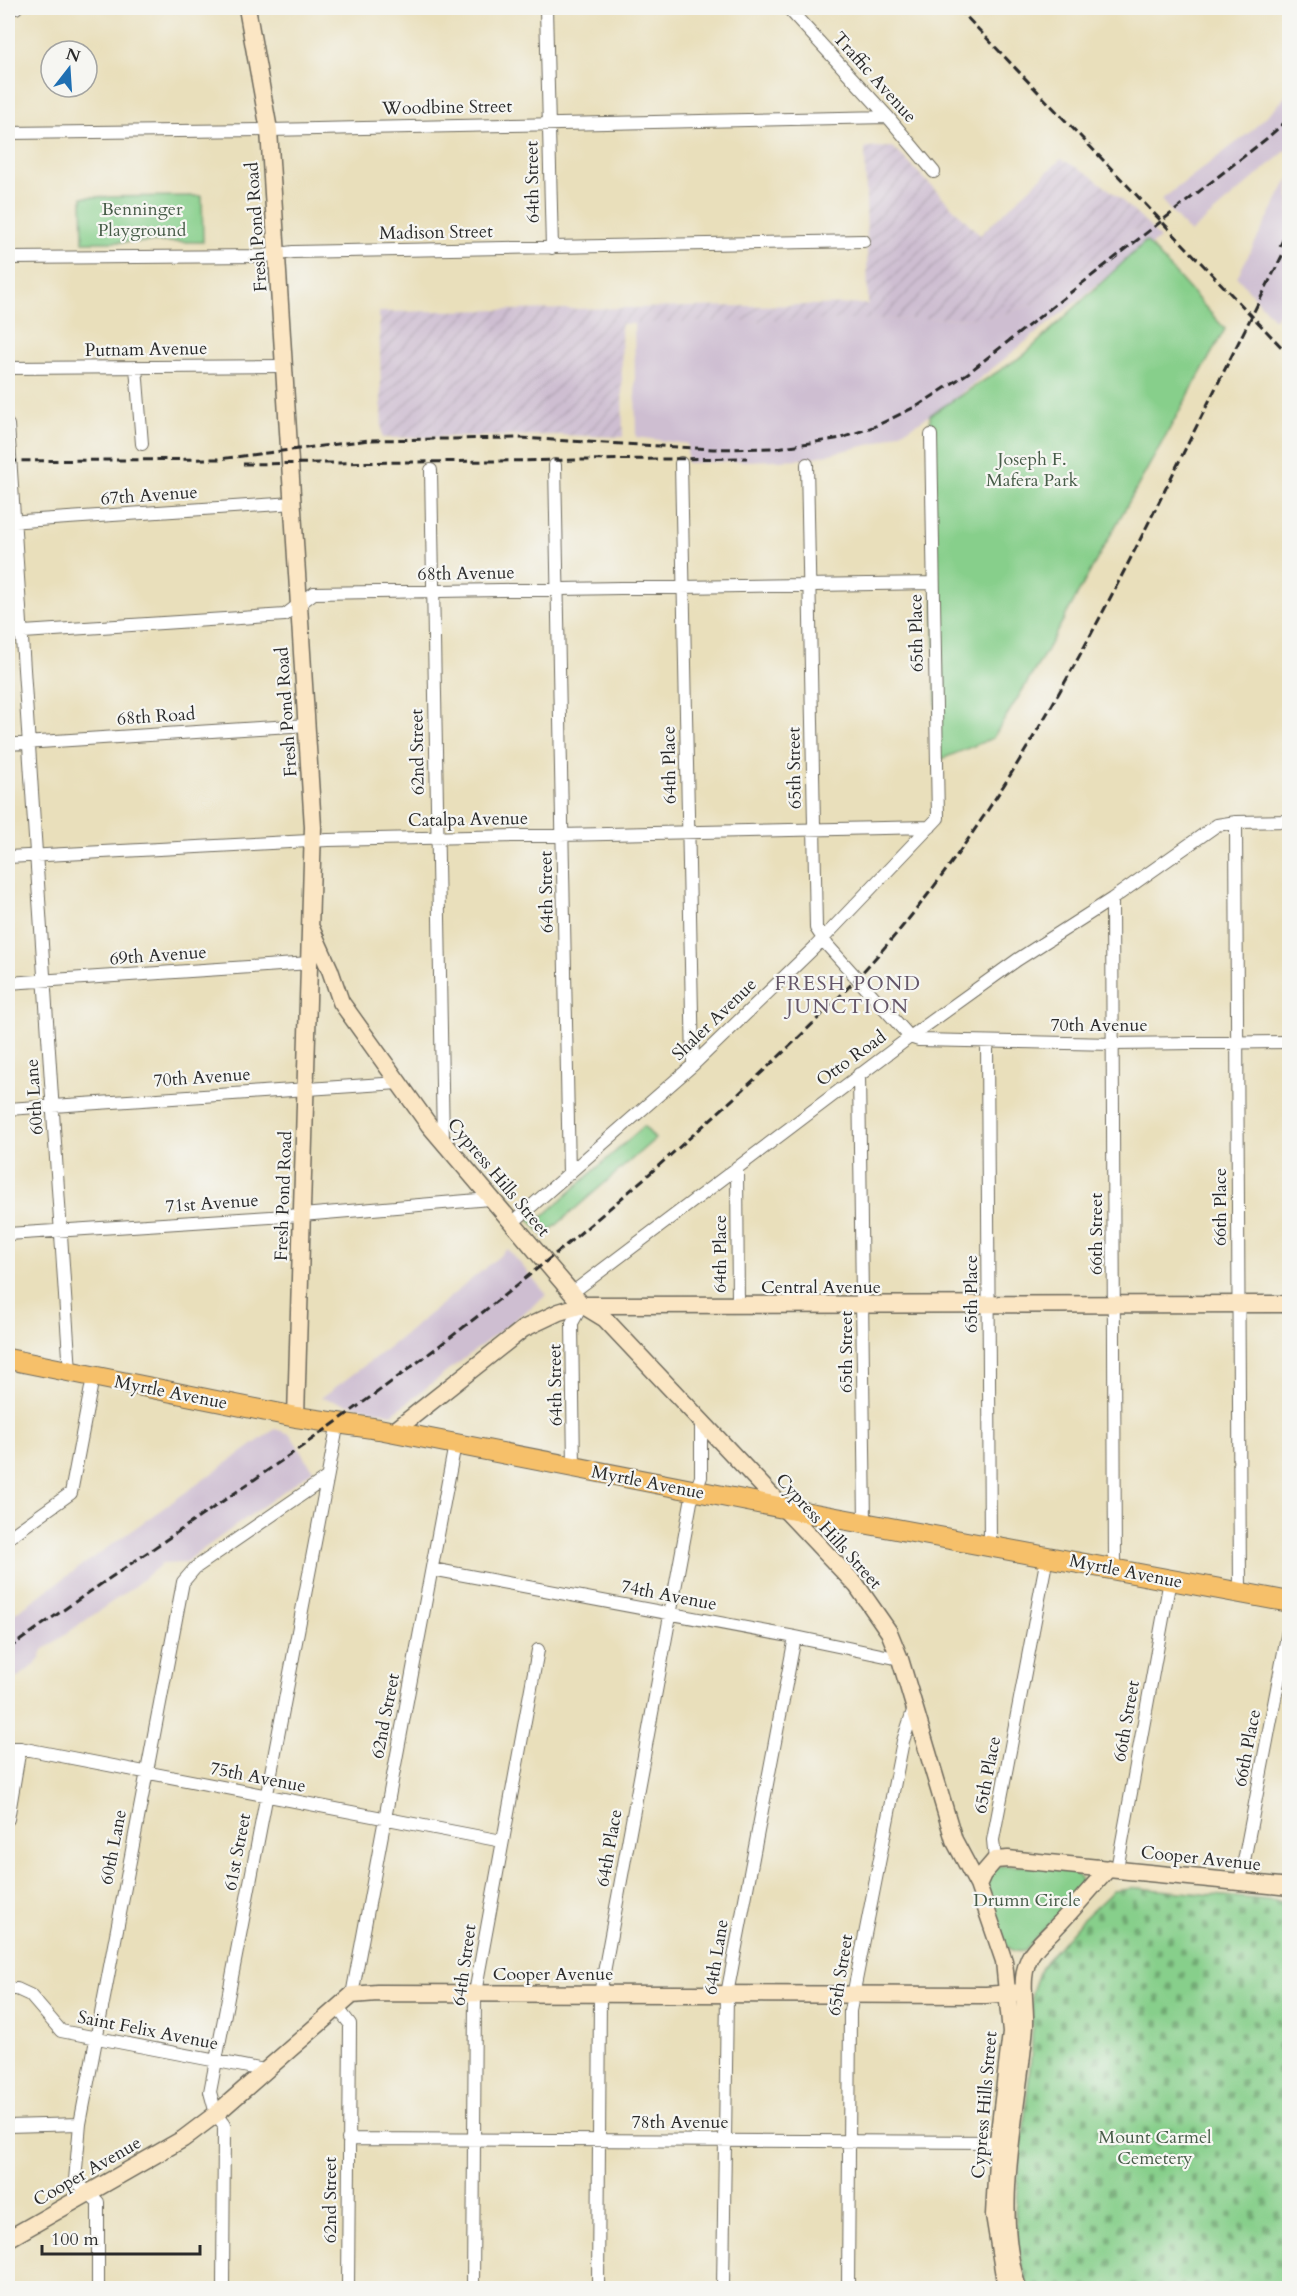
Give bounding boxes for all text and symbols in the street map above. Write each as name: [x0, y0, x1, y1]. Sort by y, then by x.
street label: Traffic Avenue: [827, 26, 922, 128]
north arrow: [39, 39, 99, 99]
text: N: [63, 43, 83, 68]
street label: Woodbine Street: [381, 94, 513, 121]
street label: 64th Street: [519, 140, 546, 223]
street label: Fresh Pond Road: [239, 161, 274, 293]
park label: Benninger Playground: [98, 197, 187, 243]
street label: Madison Street: [379, 219, 493, 246]
street label: Putnam Avenue: [84, 336, 208, 363]
park label: Joseph F. Mafera Park: [986, 447, 1078, 493]
street label: 67th Avenue: [100, 480, 198, 511]
street label: 68th Avenue: [417, 560, 515, 587]
street label: 65th Place: [903, 594, 930, 672]
street label: Fresh Pond Road: [269, 646, 304, 778]
street label: 68th Road: [116, 701, 196, 732]
street label: 62nd Street: [404, 708, 431, 795]
street label: 64th Place: [656, 726, 683, 804]
street label: 65th Street: [781, 726, 808, 809]
street label: Catalpa Avenue: [408, 806, 528, 833]
street label: 64th Street: [533, 850, 560, 933]
street label: 69th Avenue: [109, 940, 207, 971]
district label: FRESH POND JUNCTION: [774, 970, 922, 1020]
street label: Shaler Avenue: [666, 972, 762, 1066]
street label: 70th Avenue: [1050, 1013, 1148, 1038]
street label: Otto Road: [811, 1024, 892, 1092]
street label: 60th Lane: [19, 1058, 50, 1136]
street label: 70th Avenue: [153, 1062, 251, 1093]
street label: Cypress Hills Street: [442, 1113, 556, 1242]
street label: Fresh Pond Road: [269, 1130, 298, 1262]
street label: 66th Place: [1208, 1168, 1233, 1246]
street label: 71st Avenue: [165, 1188, 259, 1219]
street label: 66th Street: [1084, 1193, 1109, 1275]
street label: 64th Place: [708, 1215, 733, 1293]
street label: 65th Place: [959, 1255, 984, 1333]
street label: Central Avenue: [761, 1275, 881, 1300]
street label: 65th Street: [834, 1311, 859, 1393]
street label: 64th Street: [542, 1343, 569, 1426]
street label: Myrtle Avenue: [112, 1369, 230, 1416]
street label: Myrtle Avenue: [589, 1459, 707, 1506]
street label: Cypress Hills Street: [770, 1468, 888, 1595]
street label: Myrtle Avenue: [1067, 1548, 1185, 1595]
street label: 74th Avenue: [619, 1574, 719, 1617]
street label: 62nd Street: [365, 1671, 406, 1761]
street label: 66th Street: [1107, 1678, 1146, 1764]
street label: 66th Place: [1228, 1707, 1267, 1789]
street label: 65th Place: [968, 1734, 1007, 1816]
street label: 75th Avenue: [208, 1756, 308, 1799]
street label: 60th Lane: [94, 1807, 133, 1887]
street label: 64th Place: [590, 1807, 629, 1889]
street label: 61st Street: [218, 1811, 257, 1893]
street label: Cooper Avenue: [1140, 1840, 1262, 1877]
park label: Drumn Circle: [973, 1888, 1081, 1913]
street label: 64th Lane: [698, 1918, 735, 1997]
street label: 64th Street: [446, 1922, 483, 2007]
street label: 65th Street: [822, 1932, 859, 2018]
street label: Cooper Avenue: [493, 1962, 613, 1987]
street label: Saint Felix Avenue: [75, 2005, 220, 2056]
street label: Cypress Hills Street: [966, 2030, 1003, 2180]
street label: 78th Avenue: [631, 2110, 729, 2135]
park label: Mount Carmel Cemetery: [1098, 2125, 1212, 2171]
street label: Cooper Avenue: [29, 2130, 146, 2212]
street label: 62nd Street: [318, 2156, 343, 2243]
scale bar: [42, 2218, 200, 2256]
text: 100 m: [51, 2227, 99, 2252]

